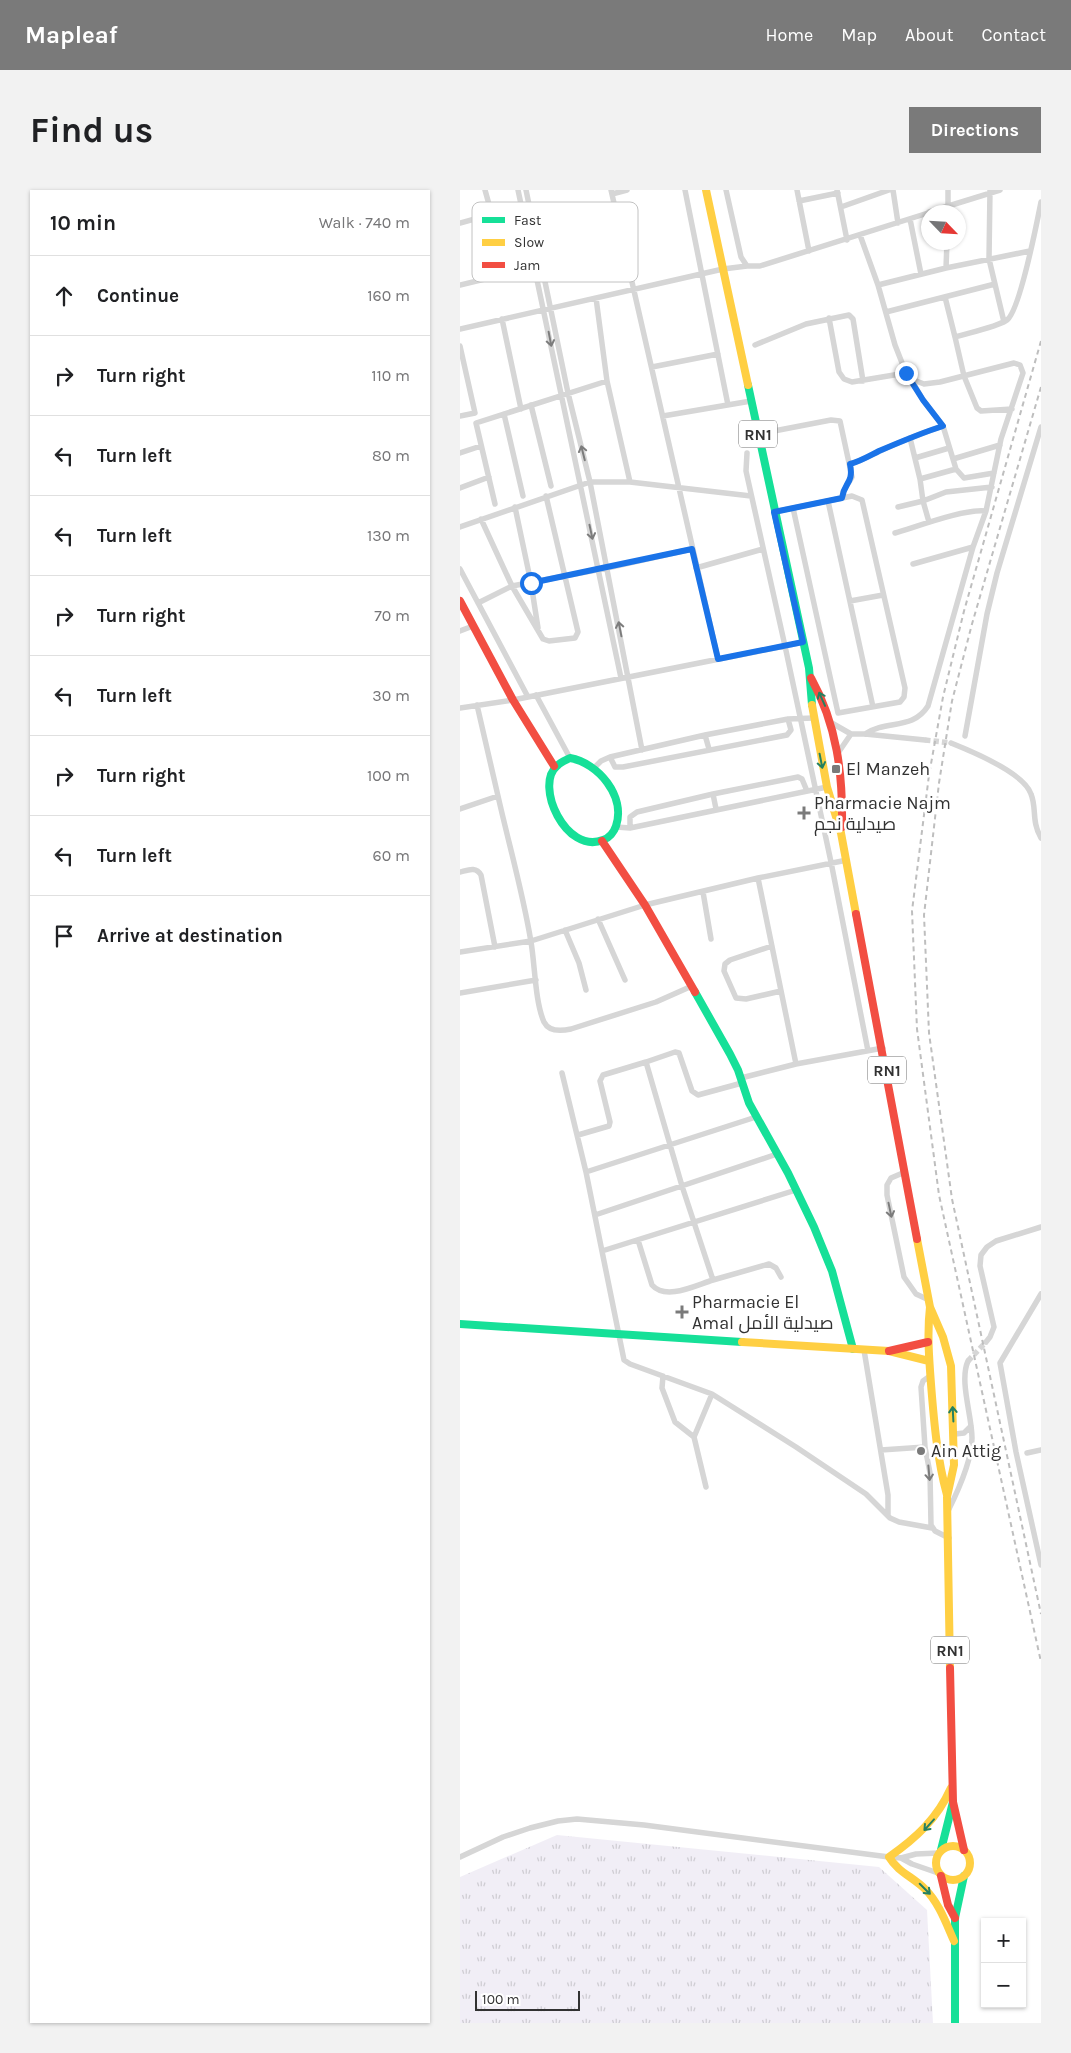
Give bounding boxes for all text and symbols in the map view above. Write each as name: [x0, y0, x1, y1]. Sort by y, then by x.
text: Mapleaf: [25, 21, 118, 49]
text: Home: [765, 24, 813, 46]
text: Map: [841, 24, 877, 46]
text: About: [905, 24, 954, 46]
text: Contact: [982, 24, 1046, 46]
button: Directions: [909, 107, 1041, 153]
text: Find us: [30, 110, 153, 151]
legend: [472, 202, 638, 282]
north arrow: [921, 205, 966, 250]
text: 10 min: [50, 211, 116, 235]
text: Fast: [514, 212, 541, 229]
text: Walk · 740 m: [319, 213, 410, 232]
text: Slow: [514, 234, 544, 251]
text: Jam: [514, 257, 540, 274]
icon: ahead: [50, 282, 78, 310]
text: Continue: [97, 285, 179, 307]
text: 160 m: [367, 286, 410, 305]
one-way arrow: [545, 331, 555, 347]
icon: right: [50, 362, 78, 390]
route end: [895, 362, 918, 385]
text: Turn right: [97, 365, 186, 387]
text: 110 m: [371, 366, 410, 385]
road number: RN1: [739, 420, 777, 448]
icon: left: [50, 442, 78, 470]
text: Turn left: [97, 445, 172, 467]
one-way arrow: [578, 445, 587, 461]
text: 80 m: [372, 446, 410, 465]
icon: left: [50, 522, 78, 550]
one-way arrow: [587, 523, 596, 539]
text: Turn left: [97, 525, 172, 547]
text: 130 m: [367, 526, 410, 545]
route start: [520, 572, 543, 595]
icon: right: [50, 602, 78, 630]
text: Turn right: [97, 605, 186, 627]
text: 70 m: [374, 606, 410, 625]
one-way arrow: [614, 621, 624, 637]
icon: left: [50, 682, 78, 710]
text: Turn left: [97, 685, 172, 707]
text: 30 m: [372, 686, 410, 705]
one-way arrow: [817, 692, 827, 707]
one-way arrow: [817, 752, 827, 768]
place label: El Manzeh: [846, 758, 930, 780]
icon: right: [50, 762, 78, 790]
marker: El Manzeh: [830, 763, 842, 775]
text: Turn right: [97, 765, 186, 787]
text: 100 m: [367, 766, 410, 785]
place label: Pharmacie Najm صيدلية نجم: [814, 792, 951, 836]
marker: Pharmacie Najm صيدلية نجم: [798, 807, 810, 819]
icon: left: [50, 842, 78, 870]
text: Turn left: [97, 845, 172, 867]
text: 60 m: [373, 846, 410, 865]
icon: arrive: [50, 922, 78, 950]
text: Arrive at destination: [97, 925, 283, 947]
road number: RN1: [868, 1056, 906, 1084]
one-way arrow: [886, 1201, 895, 1217]
place label: Pharmacie El Amal صيدلية الأمل: [692, 1291, 834, 1334]
marker: Pharmacie El Amal صيدلية الأمل: [676, 1306, 688, 1318]
one-way arrow: [949, 1406, 958, 1422]
place label: Ain Attig: [931, 1440, 1001, 1462]
marker: Ain Attig: [915, 1445, 927, 1457]
one-way arrow: [924, 1464, 934, 1480]
road number: RN1: [931, 1636, 969, 1664]
one-way arrow: [924, 1819, 935, 1832]
one-way arrow: [918, 1883, 931, 1895]
map controls: [981, 1918, 1026, 2008]
button: +: [981, 1918, 1026, 1963]
button: −: [981, 1963, 1026, 2008]
scale bar: [475, 1988, 580, 2011]
text: 100 m: [482, 1991, 520, 2008]

